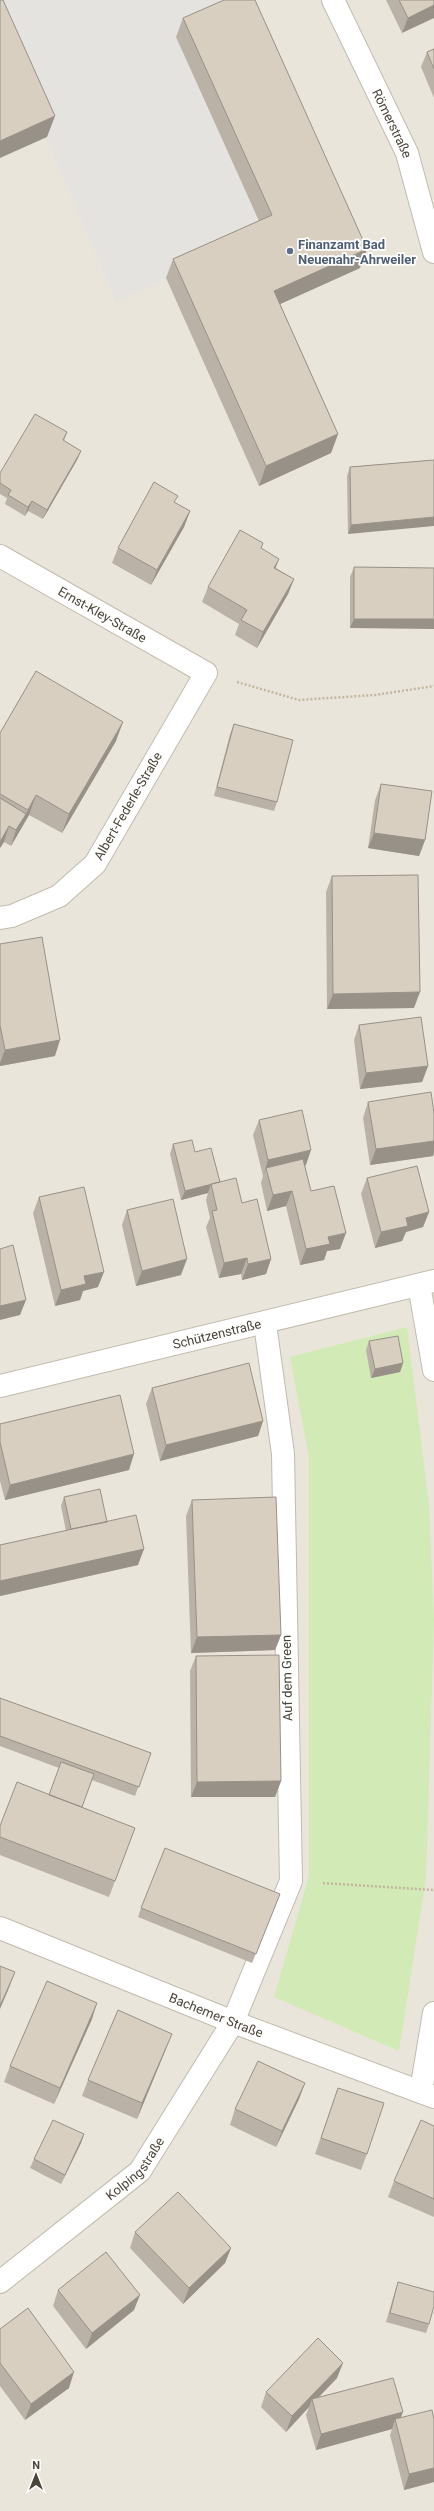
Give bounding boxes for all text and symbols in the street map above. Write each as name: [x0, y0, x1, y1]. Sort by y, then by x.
street label: Römerstraße: [370, 86, 415, 159]
place label: Finanzamt Bad Neuenahr-Ahrweiler: [298, 237, 416, 267]
marker: Finanzamt Bad Neuenahr-Ahrweiler: [285, 246, 295, 256]
street label: Ernst-Kley-Straße: [56, 583, 150, 645]
street label: Albert-Federle-Straße: [91, 749, 165, 863]
street label: Schützenstraße: [171, 1316, 263, 1351]
street label: Auf dem Green: [279, 1635, 295, 1721]
street label: Bachemer Straße: [167, 1990, 265, 2040]
street label: Kolpingstraße: [103, 2134, 167, 2203]
north arrow: [16, 2455, 56, 2495]
text: N: [32, 2459, 40, 2472]

